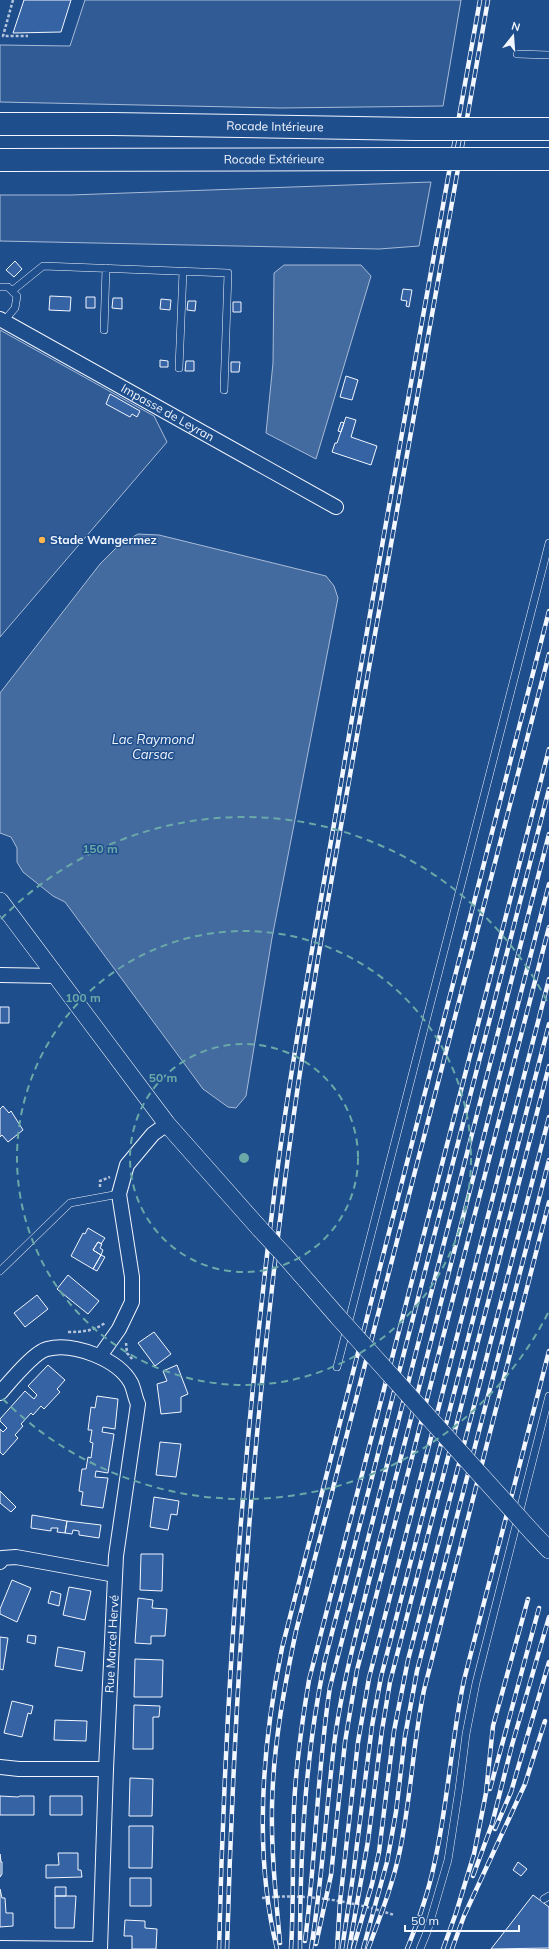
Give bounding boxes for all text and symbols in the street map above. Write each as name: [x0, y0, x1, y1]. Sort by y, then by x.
north arrow: [493, 16, 533, 56]
text: N: [510, 19, 522, 34]
street label: Rocade Intérieure: [226, 118, 324, 134]
street label: Rocade Extérieure: [224, 151, 324, 166]
street label: Impasse de Leyran: [119, 380, 217, 444]
place label: Stade Wangermez: [50, 532, 157, 547]
marker: Stade Wangermez: [37, 535, 47, 545]
water label: Lac Raymond Carsac: [112, 731, 194, 762]
text: 150 m: [82, 841, 118, 856]
text: 100 m: [65, 990, 101, 1005]
text: 50 m: [149, 1070, 177, 1085]
centre of rings: [237, 1151, 251, 1165]
street label: Rue Marcel Hervé: [101, 1595, 122, 1693]
scale bar: [405, 1907, 519, 1933]
text: 50 m: [411, 1913, 439, 1928]

